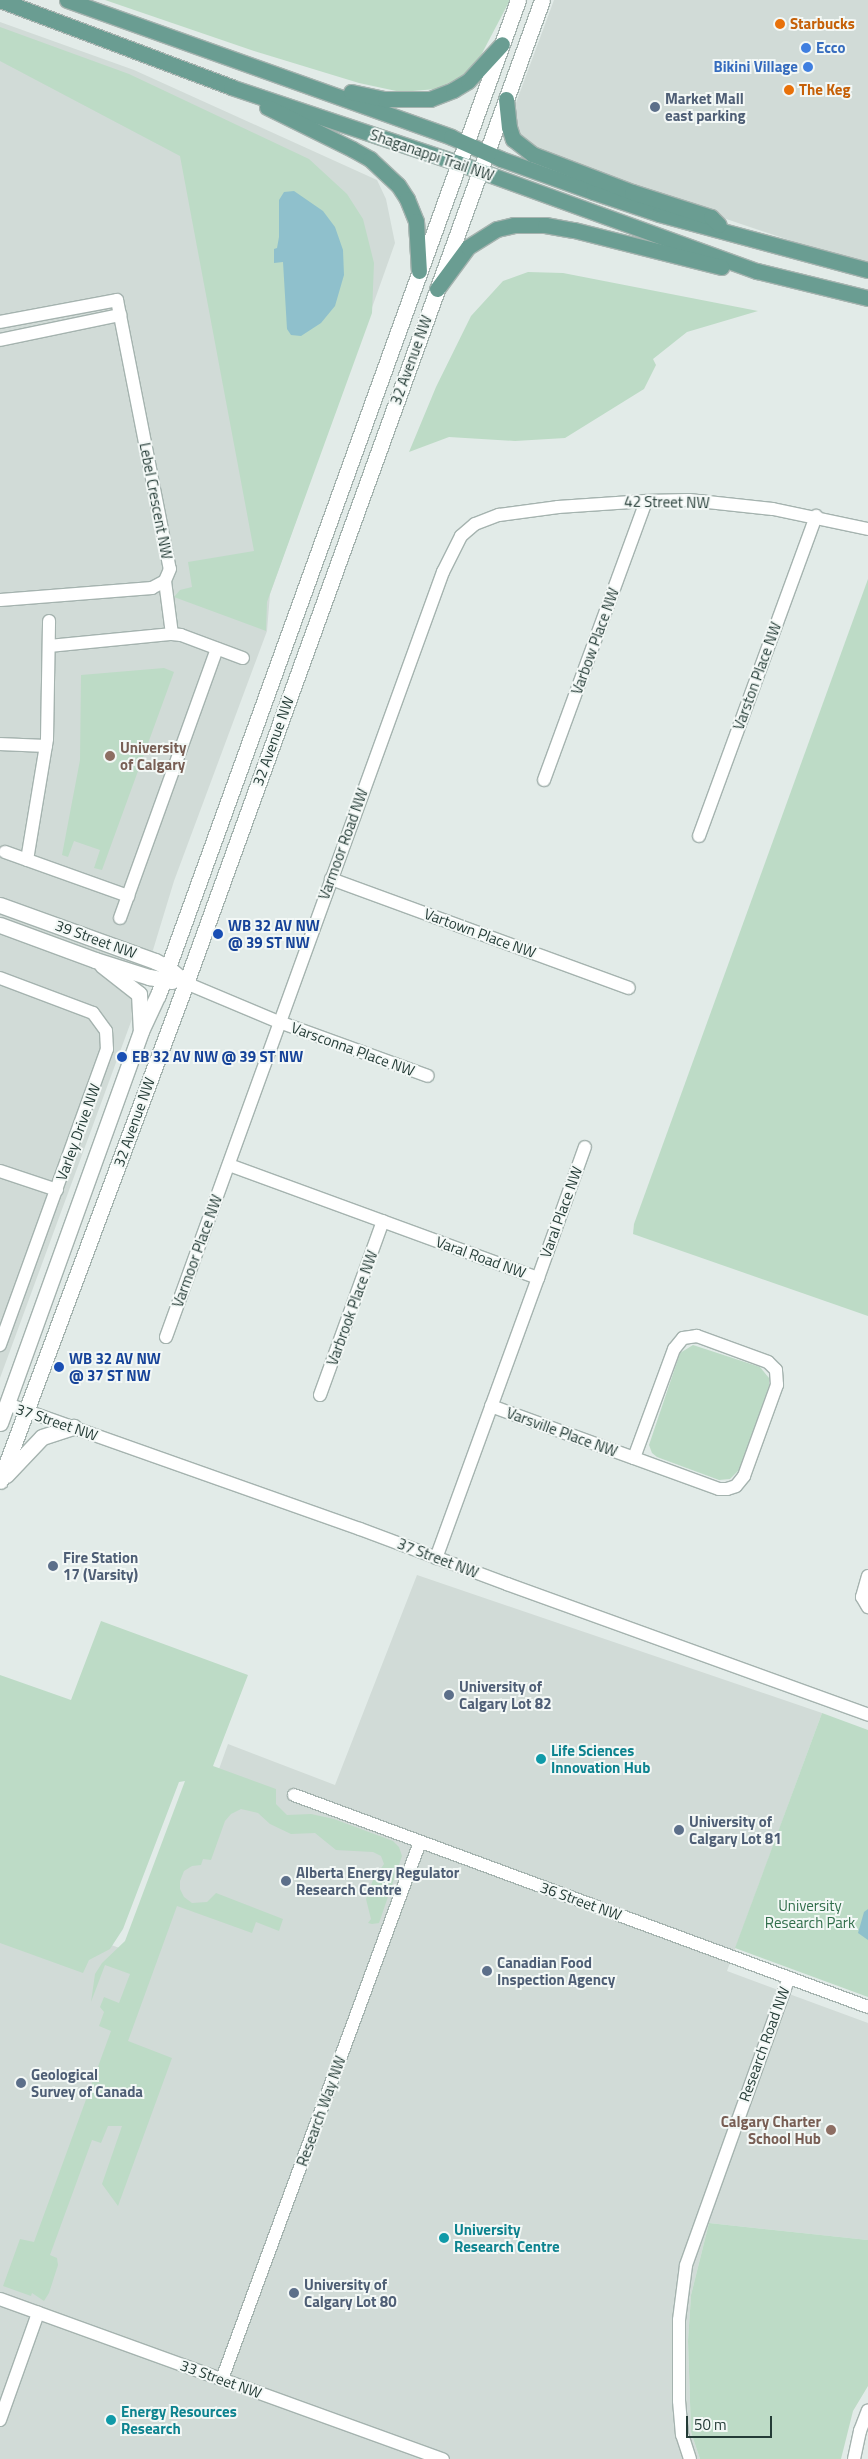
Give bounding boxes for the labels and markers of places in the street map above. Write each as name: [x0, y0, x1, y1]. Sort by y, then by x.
place label: Starbucks: [790, 15, 855, 33]
marker: Starbucks: [774, 18, 786, 30]
place label: Ecco: [816, 39, 845, 57]
marker: Ecco: [800, 42, 812, 54]
place label: Bikini Village: [714, 58, 798, 76]
marker: Bikini Village: [802, 61, 814, 73]
place label: The Keg: [799, 81, 850, 99]
marker: The Keg: [783, 84, 795, 96]
place label: Market Mall east parking: [665, 89, 745, 124]
marker: Market Mall east parking: [649, 101, 661, 113]
place label: University of Calgary: [120, 738, 186, 773]
marker: University of Calgary: [104, 750, 116, 762]
place label: WB 32 AV NW @ 39 ST NW: [228, 916, 320, 951]
marker: WB 32 AV NW @ 39 ST NW: [212, 928, 224, 940]
place label: EB 32 AV NW @ 39 ST NW: [132, 1048, 303, 1066]
marker: EB 32 AV NW @ 39 ST NW: [116, 1051, 128, 1063]
place label: WB 32 AV NW @ 37 ST NW: [69, 1349, 161, 1384]
marker: WB 32 AV NW @ 37 ST NW: [53, 1361, 65, 1373]
place label: Fire Station 17 (Varsity): [63, 1548, 138, 1583]
marker: Fire Station 17 (Varsity): [47, 1560, 59, 1572]
place label: University of Calgary Lot 82: [459, 1677, 552, 1712]
marker: University of Calgary Lot 82: [443, 1689, 455, 1701]
place label: Life Sciences Innovation Hub: [551, 1741, 650, 1776]
marker: Life Sciences Innovation Hub: [535, 1753, 547, 1765]
place label: University of Calgary Lot 81: [689, 1812, 782, 1847]
marker: University of Calgary Lot 81: [673, 1824, 685, 1836]
place label: Alberta Energy Regulator Research Centre: [296, 1863, 459, 1898]
marker: Alberta Energy Regulator Research Centre: [280, 1875, 292, 1887]
place label: Canadian Food Inspection Agency: [497, 1953, 615, 1988]
marker: Canadian Food Inspection Agency: [481, 1965, 493, 1977]
place label: Geological Survey of Canada: [31, 2065, 143, 2100]
marker: Geological Survey of Canada: [15, 2077, 27, 2089]
place label: Calgary Charter School Hub: [721, 2112, 821, 2147]
marker: Calgary Charter School Hub: [825, 2124, 837, 2136]
place label: University Research Centre: [454, 2220, 560, 2255]
marker: University Research Centre: [438, 2232, 450, 2244]
place label: University of Calgary Lot 80: [304, 2275, 397, 2310]
marker: University of Calgary Lot 80: [288, 2287, 300, 2299]
place label: Energy Resources Research: [121, 2402, 237, 2437]
marker: Energy Resources Research: [105, 2414, 117, 2426]

